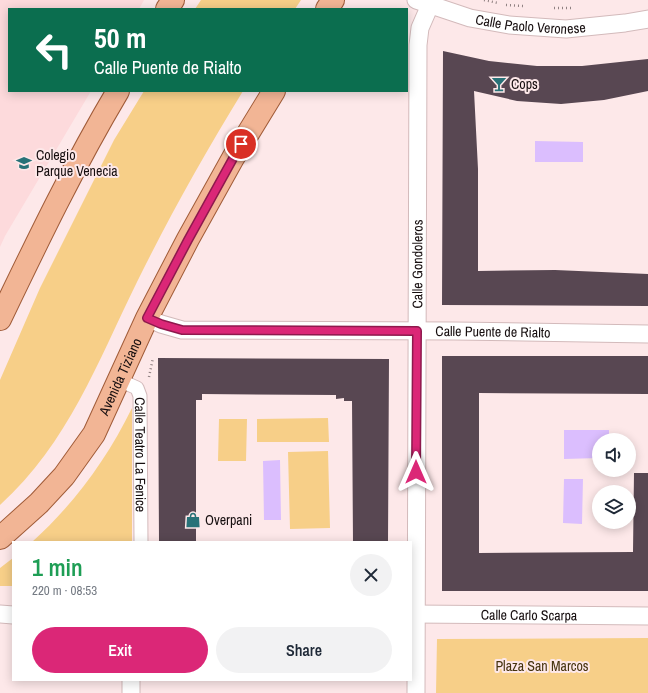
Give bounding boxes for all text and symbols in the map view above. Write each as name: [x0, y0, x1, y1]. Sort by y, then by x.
street label: Calle Paolo Veronese: [474, 10, 586, 38]
text: 50 m: [94, 19, 146, 57]
icon: left: [28, 24, 80, 76]
text: Calle Puente de Rialto: [94, 55, 242, 80]
bar icon: Cops: [490, 75, 508, 93]
place label: Cops: [511, 75, 538, 93]
pin: [224, 127, 258, 161]
icon: arrive: [230, 133, 252, 155]
place label: Colegio Parque Venecia: [36, 146, 118, 180]
school or university icon: Colegio Parque Venecia: [15, 154, 33, 172]
street label: Calle Gondoleros: [408, 219, 426, 308]
street label: Calle Puente de Rialto: [435, 322, 551, 341]
street label: Avenida Tiziano: [94, 335, 146, 419]
street label: Calle Teatro La Fenice: [131, 397, 150, 512]
map controls: [592, 433, 636, 529]
button: sound: [592, 433, 636, 477]
position arrow: [395, 451, 437, 493]
button: layers: [592, 485, 636, 529]
shop icon: Overpani: [184, 511, 202, 529]
place label: Overpani: [205, 511, 252, 529]
text: 1 min: [32, 551, 83, 583]
button: close: [350, 554, 392, 596]
text: 220 m · 08:53: [32, 582, 97, 599]
street label: Calle Carlo Scarpa: [481, 606, 578, 624]
button: Exit: [32, 627, 208, 673]
button: Share: [216, 627, 392, 673]
park label: Plaza San Marcos: [495, 657, 589, 675]

